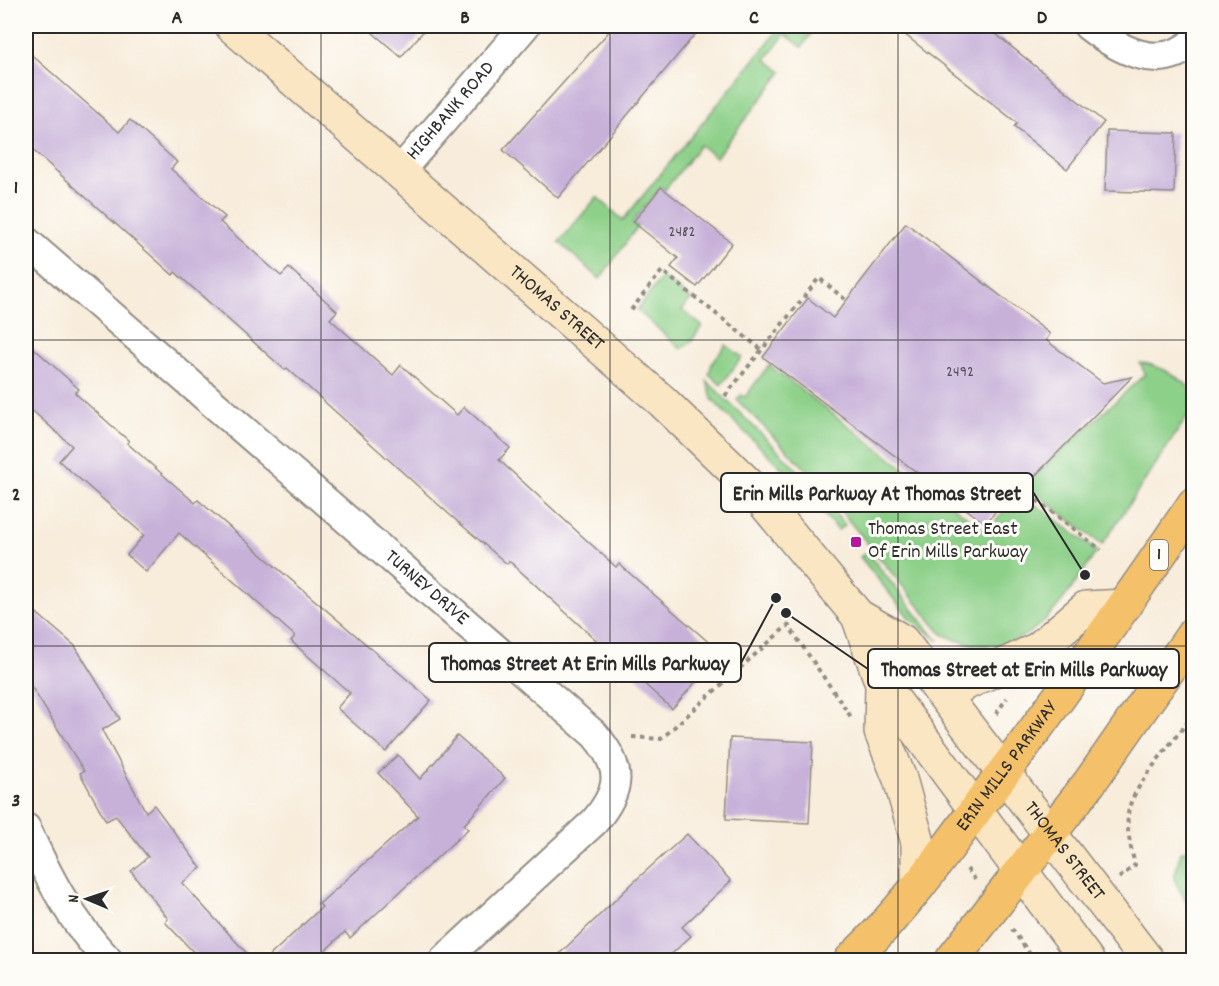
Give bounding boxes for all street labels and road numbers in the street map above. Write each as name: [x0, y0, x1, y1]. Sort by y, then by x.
street label: HIGHBANK ROAD: [400, 56, 502, 167]
street label: THOMAS STREET: [502, 259, 610, 358]
road number: 1: [1150, 540, 1168, 570]
street label: TURNEY DRIVE: [378, 544, 474, 633]
street label: ERIN MILLS PARKWAY: [950, 695, 1066, 838]
street label: THOMAS STREET: [1016, 796, 1111, 907]

